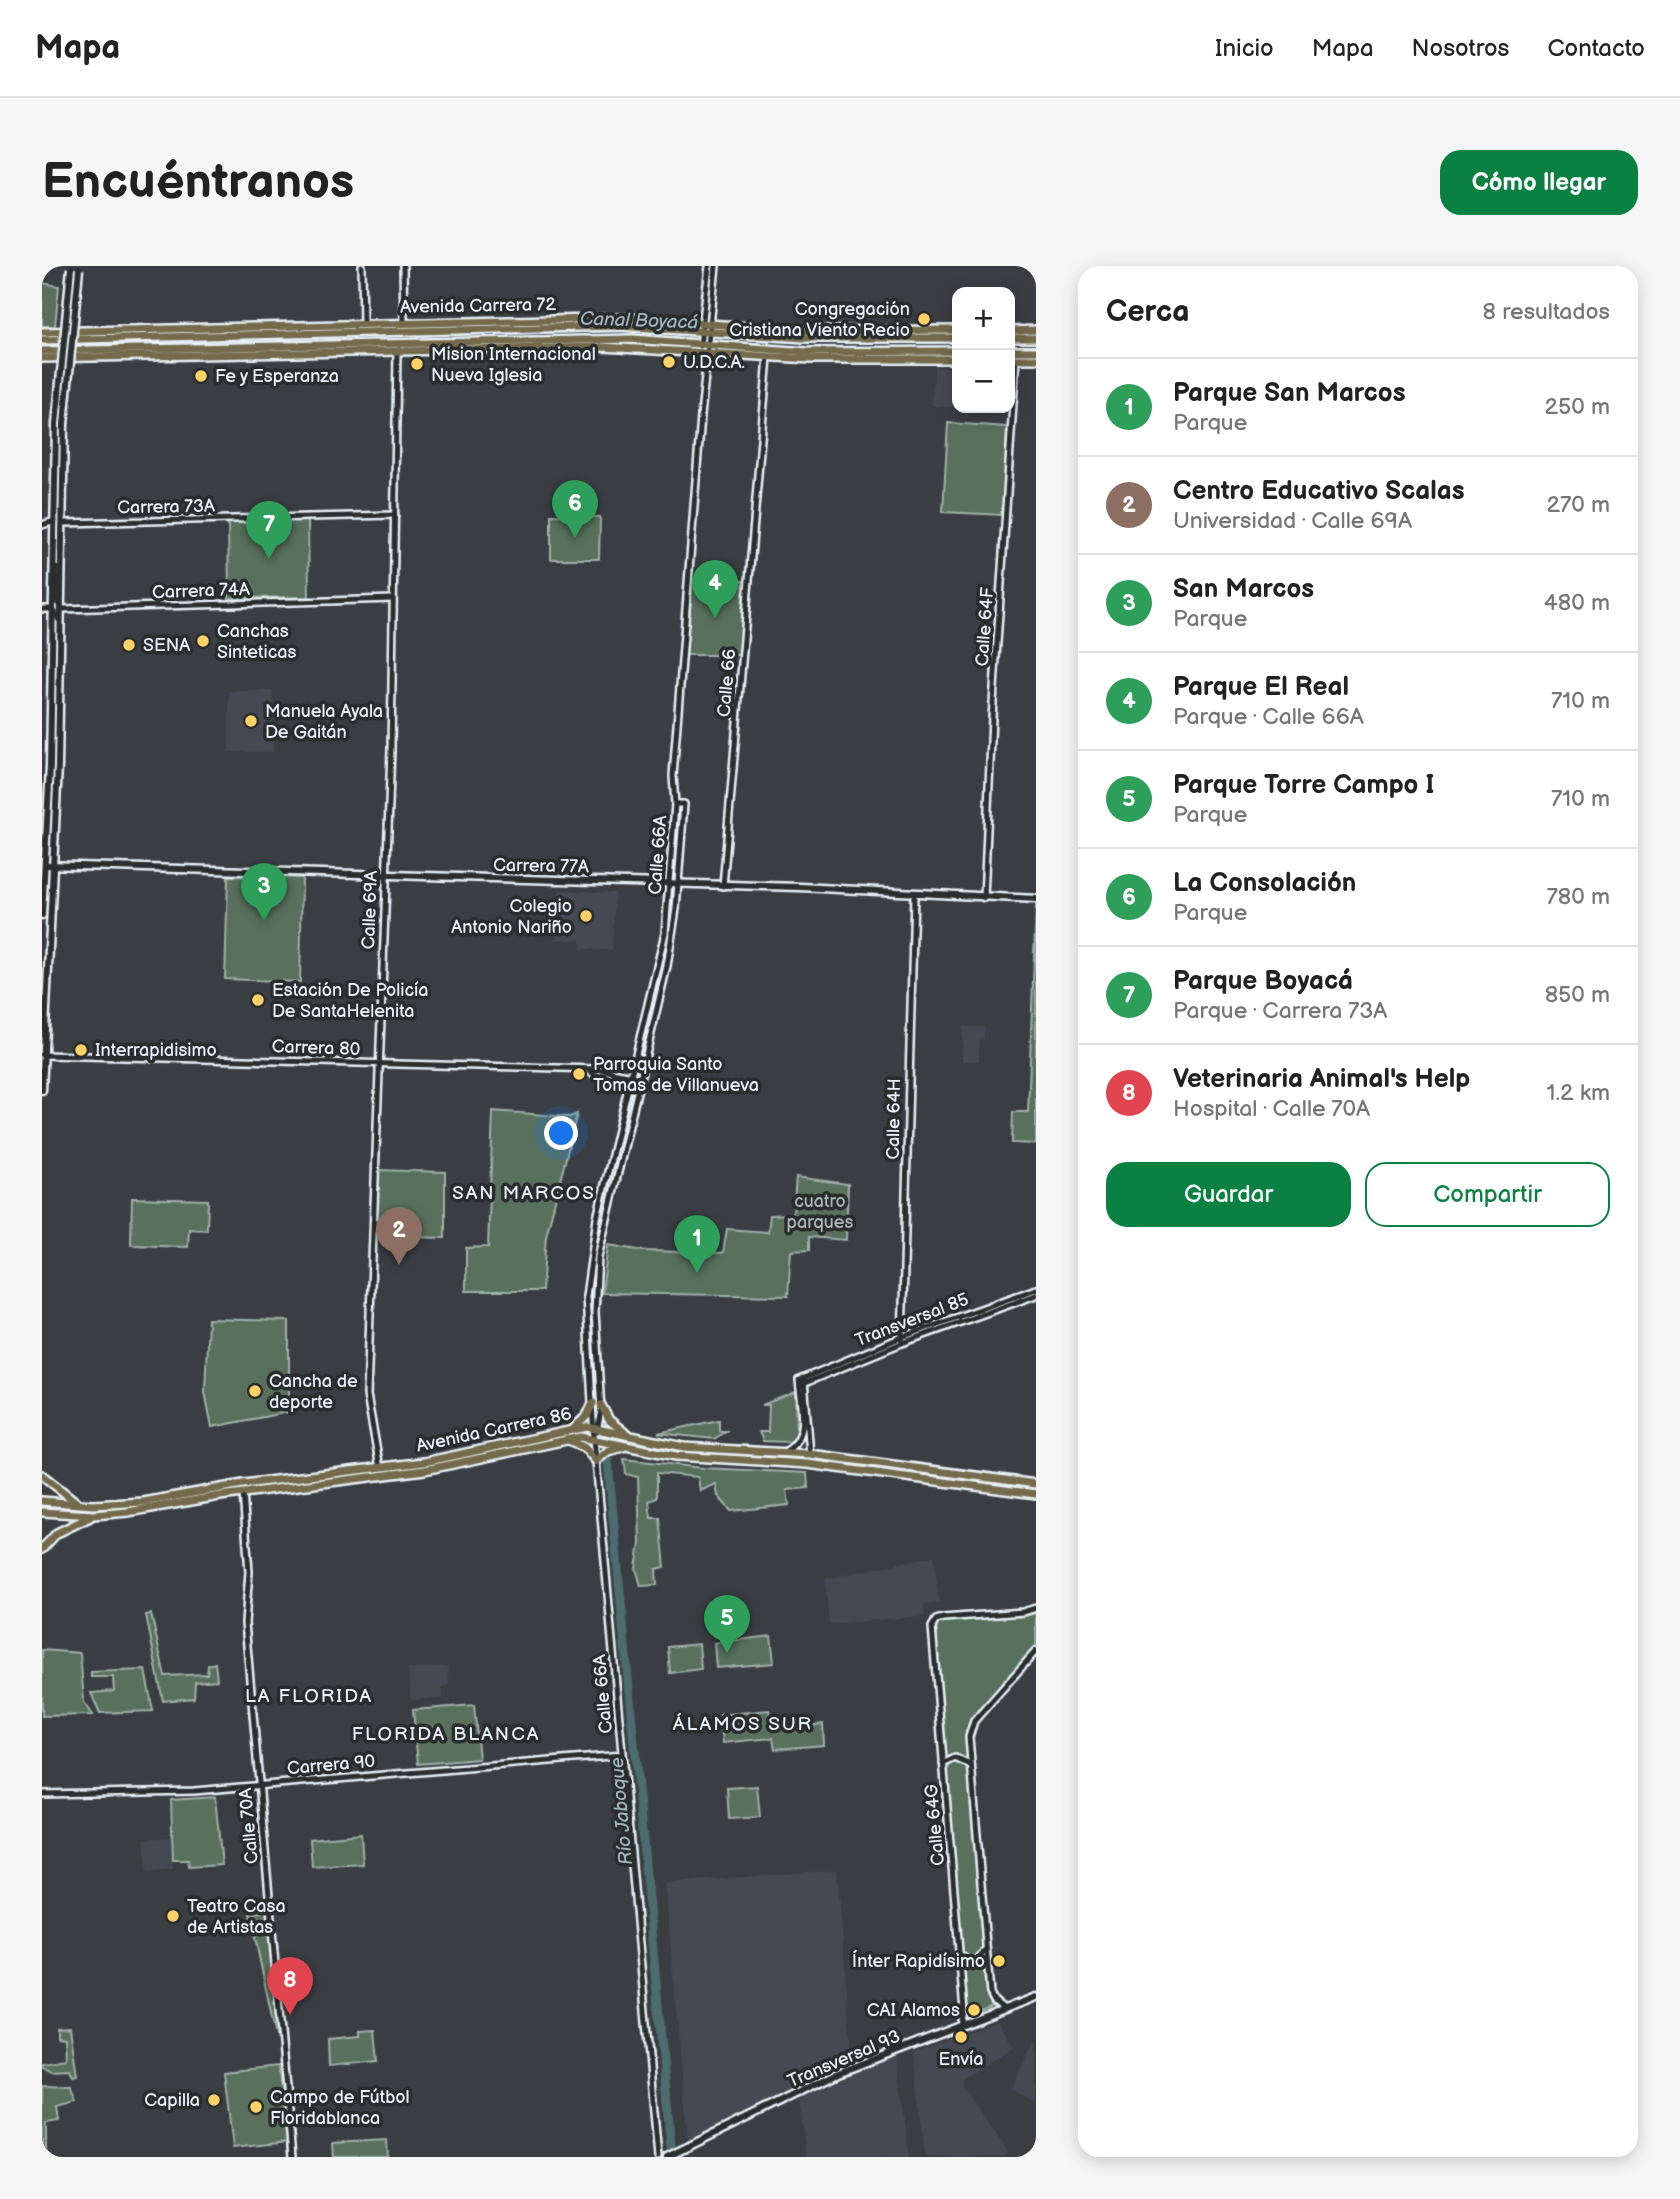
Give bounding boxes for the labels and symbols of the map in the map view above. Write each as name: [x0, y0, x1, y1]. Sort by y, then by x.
street label: Avenida Carrera 72: [400, 294, 556, 318]
place label: Congregación Cristiana Viento Recio: [729, 299, 910, 341]
water label: Canal Boyacá: [579, 307, 699, 335]
marker: Congregación Cristiana Viento Recio: [916, 311, 932, 327]
place label: Mision Internacional Nueva Iglesia: [431, 344, 596, 386]
place label: U.D.C.A.: [683, 352, 745, 373]
marker: U.D.C.A.: [661, 354, 677, 370]
marker: Mision Internacional Nueva Iglesia: [409, 356, 425, 372]
place label: Fe y Esperanza: [215, 366, 339, 387]
marker: Fe y Esperanza: [193, 368, 209, 384]
pin: 6: [552, 480, 598, 538]
street label: Carrera 73A: [117, 496, 215, 518]
pin: 7: [246, 501, 292, 559]
pin: 4: [692, 560, 738, 618]
street label: Carrera 74A: [152, 579, 250, 603]
street label: Calle 64F: [972, 587, 998, 667]
place label: Canchas Sinteticas: [217, 621, 296, 663]
marker: Canchas Sinteticas: [195, 633, 211, 649]
place label: SENA: [143, 635, 190, 656]
marker: SENA: [121, 637, 137, 653]
street label: Calle 66: [714, 648, 740, 718]
place label: Manuela Ayala De Gaitán: [265, 701, 383, 743]
marker: Manuela Ayala De Gaitán: [243, 713, 259, 729]
street label: Calle 66A: [645, 815, 671, 895]
street label: Carrera 77A: [493, 855, 589, 877]
pin: 3: [241, 863, 287, 921]
street label: Calle 69A: [358, 870, 382, 950]
place label: Colegio Antonio Nariño: [451, 896, 572, 938]
marker: Colegio Antonio Nariño: [578, 908, 594, 924]
place label: Estación De Policía De SantaHelenita: [272, 980, 429, 1022]
marker: Estación De Policía De SantaHelenita: [250, 992, 266, 1008]
street label: Carrera 80: [271, 1036, 361, 1060]
place label: Interrapidisimo: [95, 1040, 217, 1061]
marker: Interrapidisimo: [73, 1042, 89, 1058]
place label: Parroquia Santo Tomas de Villanueva: [593, 1054, 759, 1096]
marker: Parroquia Santo Tomas de Villanueva: [571, 1066, 587, 1082]
street label: Calle 64H: [883, 1078, 905, 1160]
your location: [544, 1116, 578, 1150]
district label: SAN MARCOS: [452, 1182, 596, 1205]
park label: cuatro parques: [787, 1191, 854, 1233]
pin: 2: [376, 1207, 422, 1265]
pin: 1: [674, 1215, 720, 1273]
street label: Transversal 85: [852, 1289, 972, 1351]
place label: Cancha de deporte: [269, 1371, 358, 1413]
marker: Cancha de deporte: [247, 1383, 263, 1399]
street label: Avenida Carrera 86: [414, 1403, 574, 1457]
pin: 5: [704, 1595, 750, 1653]
street label: Calle 66A: [589, 1654, 617, 1734]
district label: LA FLORIDA: [245, 1685, 373, 1708]
district label: ÁLAMOS SUR: [673, 1712, 813, 1736]
district label: FLORIDA BLANCA: [352, 1723, 540, 1746]
street label: Carrera 90: [286, 1751, 376, 1779]
water label: Río Jaboque: [606, 1756, 638, 1866]
street label: Calle 64G: [921, 1783, 949, 1867]
street label: Calle 70A: [235, 1787, 263, 1865]
place label: Teatro Casa de Artistas: [187, 1896, 286, 1938]
marker: Teatro Casa de Artistas: [165, 1908, 181, 1924]
place label: Ínter Rapidísimo: [852, 1949, 985, 1972]
marker: Ínter Rapidísimo: [991, 1953, 1007, 1969]
pin: 8: [267, 1957, 313, 2015]
place label: CAI Alamos: [867, 2000, 960, 2021]
marker: CAI Alamos: [966, 2002, 982, 2018]
street label: Transversal 93: [784, 2026, 904, 2092]
marker: Envía: [953, 2029, 969, 2045]
place label: Envía: [938, 2049, 984, 2070]
place label: Campo de Fútbol Floridablanca: [270, 2087, 410, 2129]
place label: Capilla: [144, 2090, 200, 2111]
marker: Capilla: [206, 2092, 222, 2108]
marker: Campo de Fútbol Floridablanca: [248, 2099, 264, 2115]

